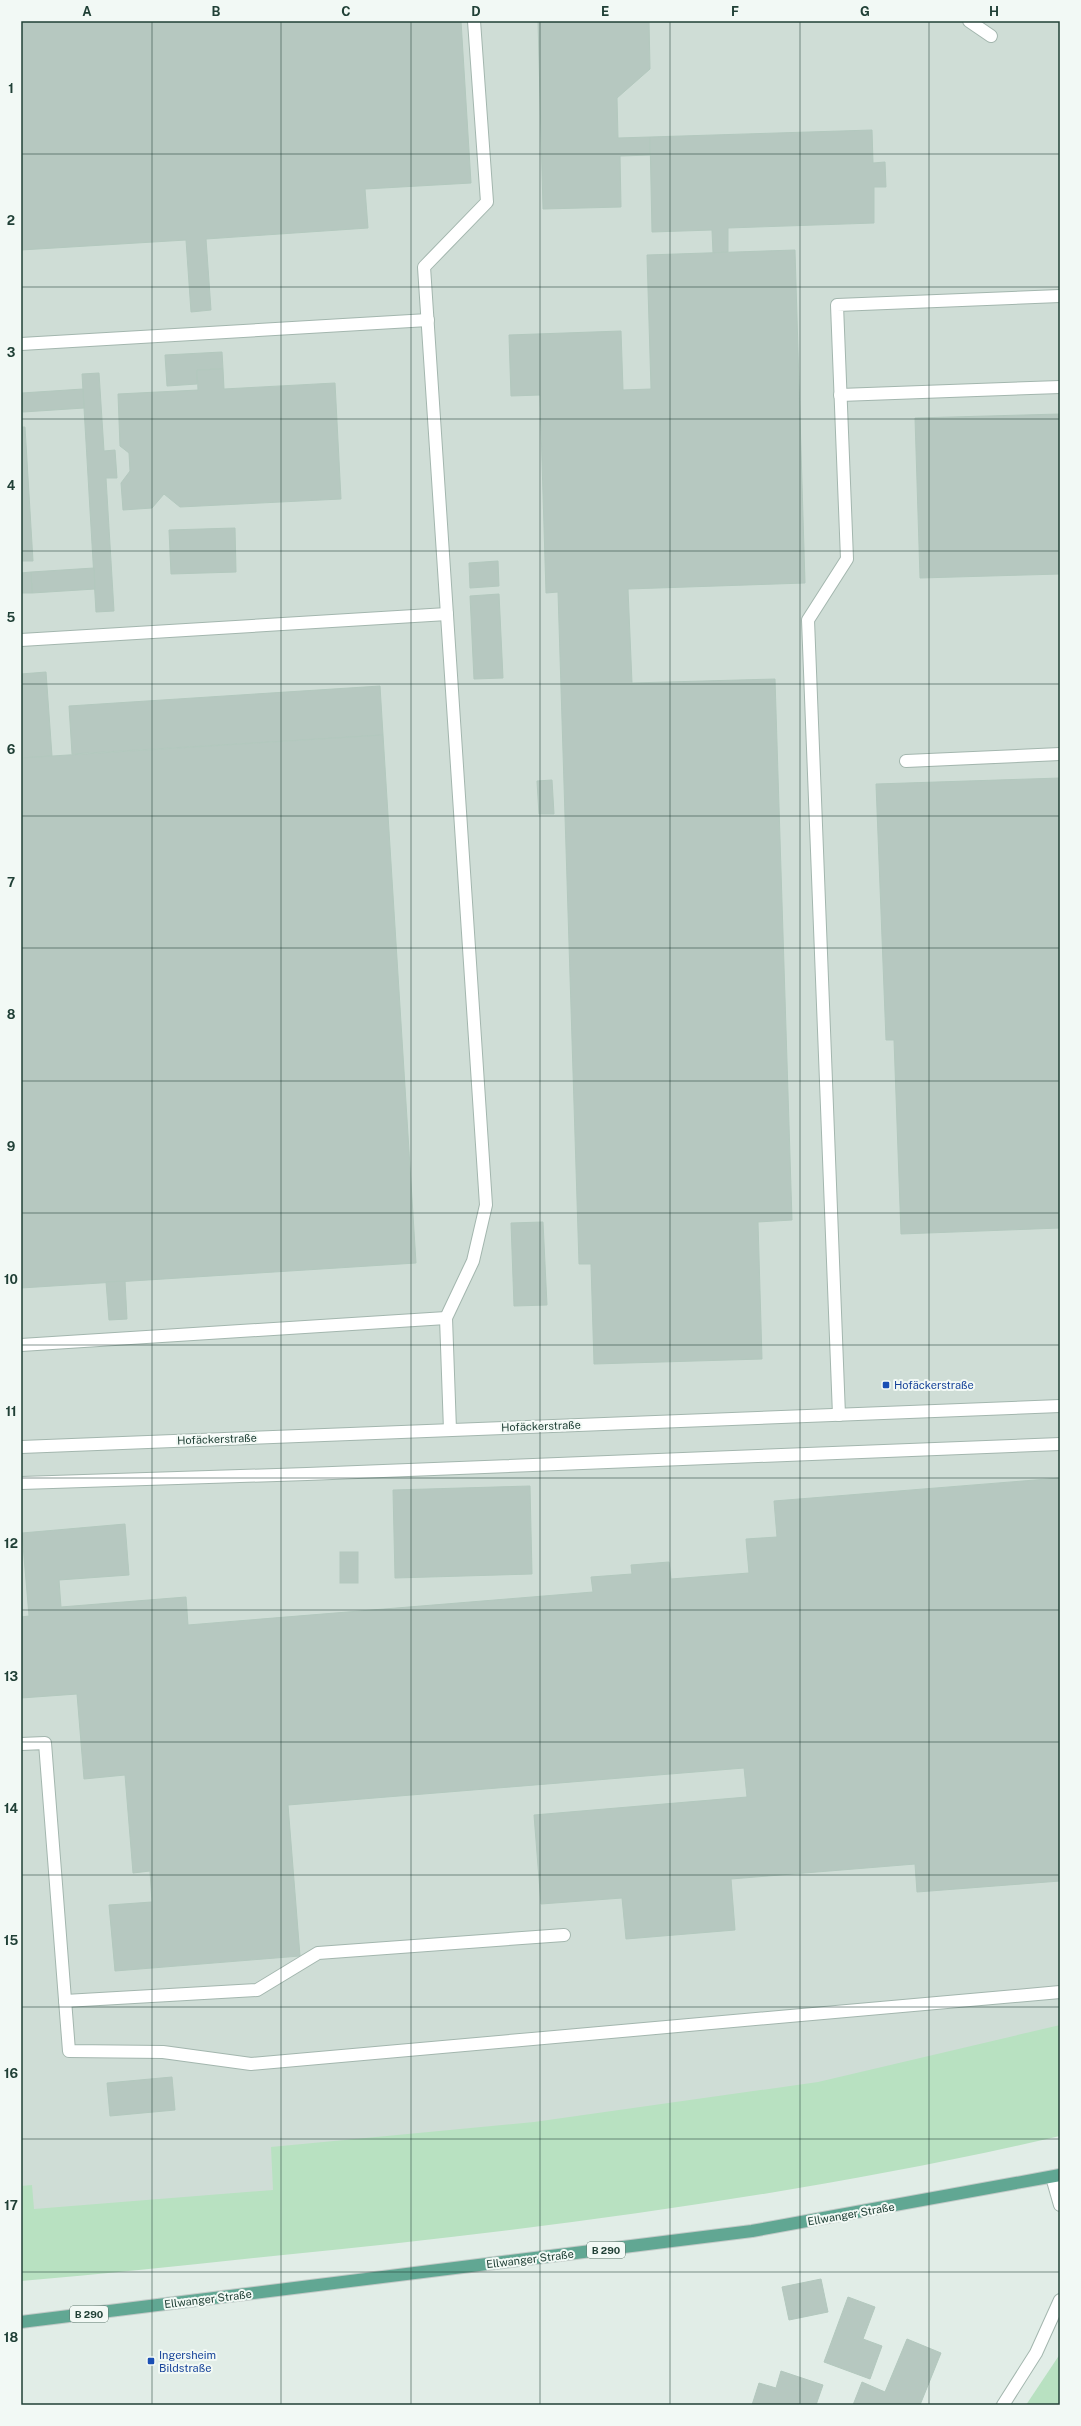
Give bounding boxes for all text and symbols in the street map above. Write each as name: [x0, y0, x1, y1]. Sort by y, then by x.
text: A: [82, 4, 92, 19]
text: B: [212, 4, 221, 19]
text: C: [341, 4, 351, 19]
text: D: [471, 4, 481, 19]
text: E: [601, 4, 609, 19]
text: F: [731, 4, 739, 19]
text: G: [860, 4, 870, 19]
text: H: [989, 4, 999, 19]
text: 1: [8, 81, 14, 96]
text: 2: [7, 213, 15, 228]
text: 3: [7, 345, 16, 360]
text: 4: [7, 478, 16, 493]
text: 5: [7, 610, 16, 625]
text: 6: [7, 742, 16, 757]
text: 7: [7, 875, 15, 890]
text: 8: [7, 1007, 16, 1022]
text: 9: [7, 1139, 15, 1154]
text: 10: [4, 1272, 18, 1287]
place label: Hofäckerstraße: [894, 1379, 974, 1391]
marker: Hofäckerstraße: [881, 1380, 891, 1390]
text: 11: [5, 1404, 17, 1419]
street label: Hofäckerstraße: [501, 1419, 581, 1433]
street label: Hofäckerstraße: [177, 1432, 257, 1446]
text: 12: [4, 1536, 18, 1551]
text: 13: [4, 1669, 18, 1684]
text: 14: [4, 1801, 19, 1816]
text: 15: [4, 1933, 18, 1948]
text: 16: [4, 2066, 18, 2081]
text: 17: [4, 2198, 18, 2213]
street label: Ellwanger Straße: [807, 2200, 895, 2228]
road number: B 290: [587, 2242, 625, 2258]
street label: Ellwanger Straße: [486, 2248, 574, 2270]
street label: Ellwanger Straße: [164, 2288, 252, 2310]
road number: B 290: [70, 2306, 108, 2322]
text: 18: [4, 2330, 18, 2345]
place label: Ingersheim Bildstraße: [159, 2349, 216, 2374]
marker: Ingersheim Bildstraße: [146, 2356, 156, 2366]

